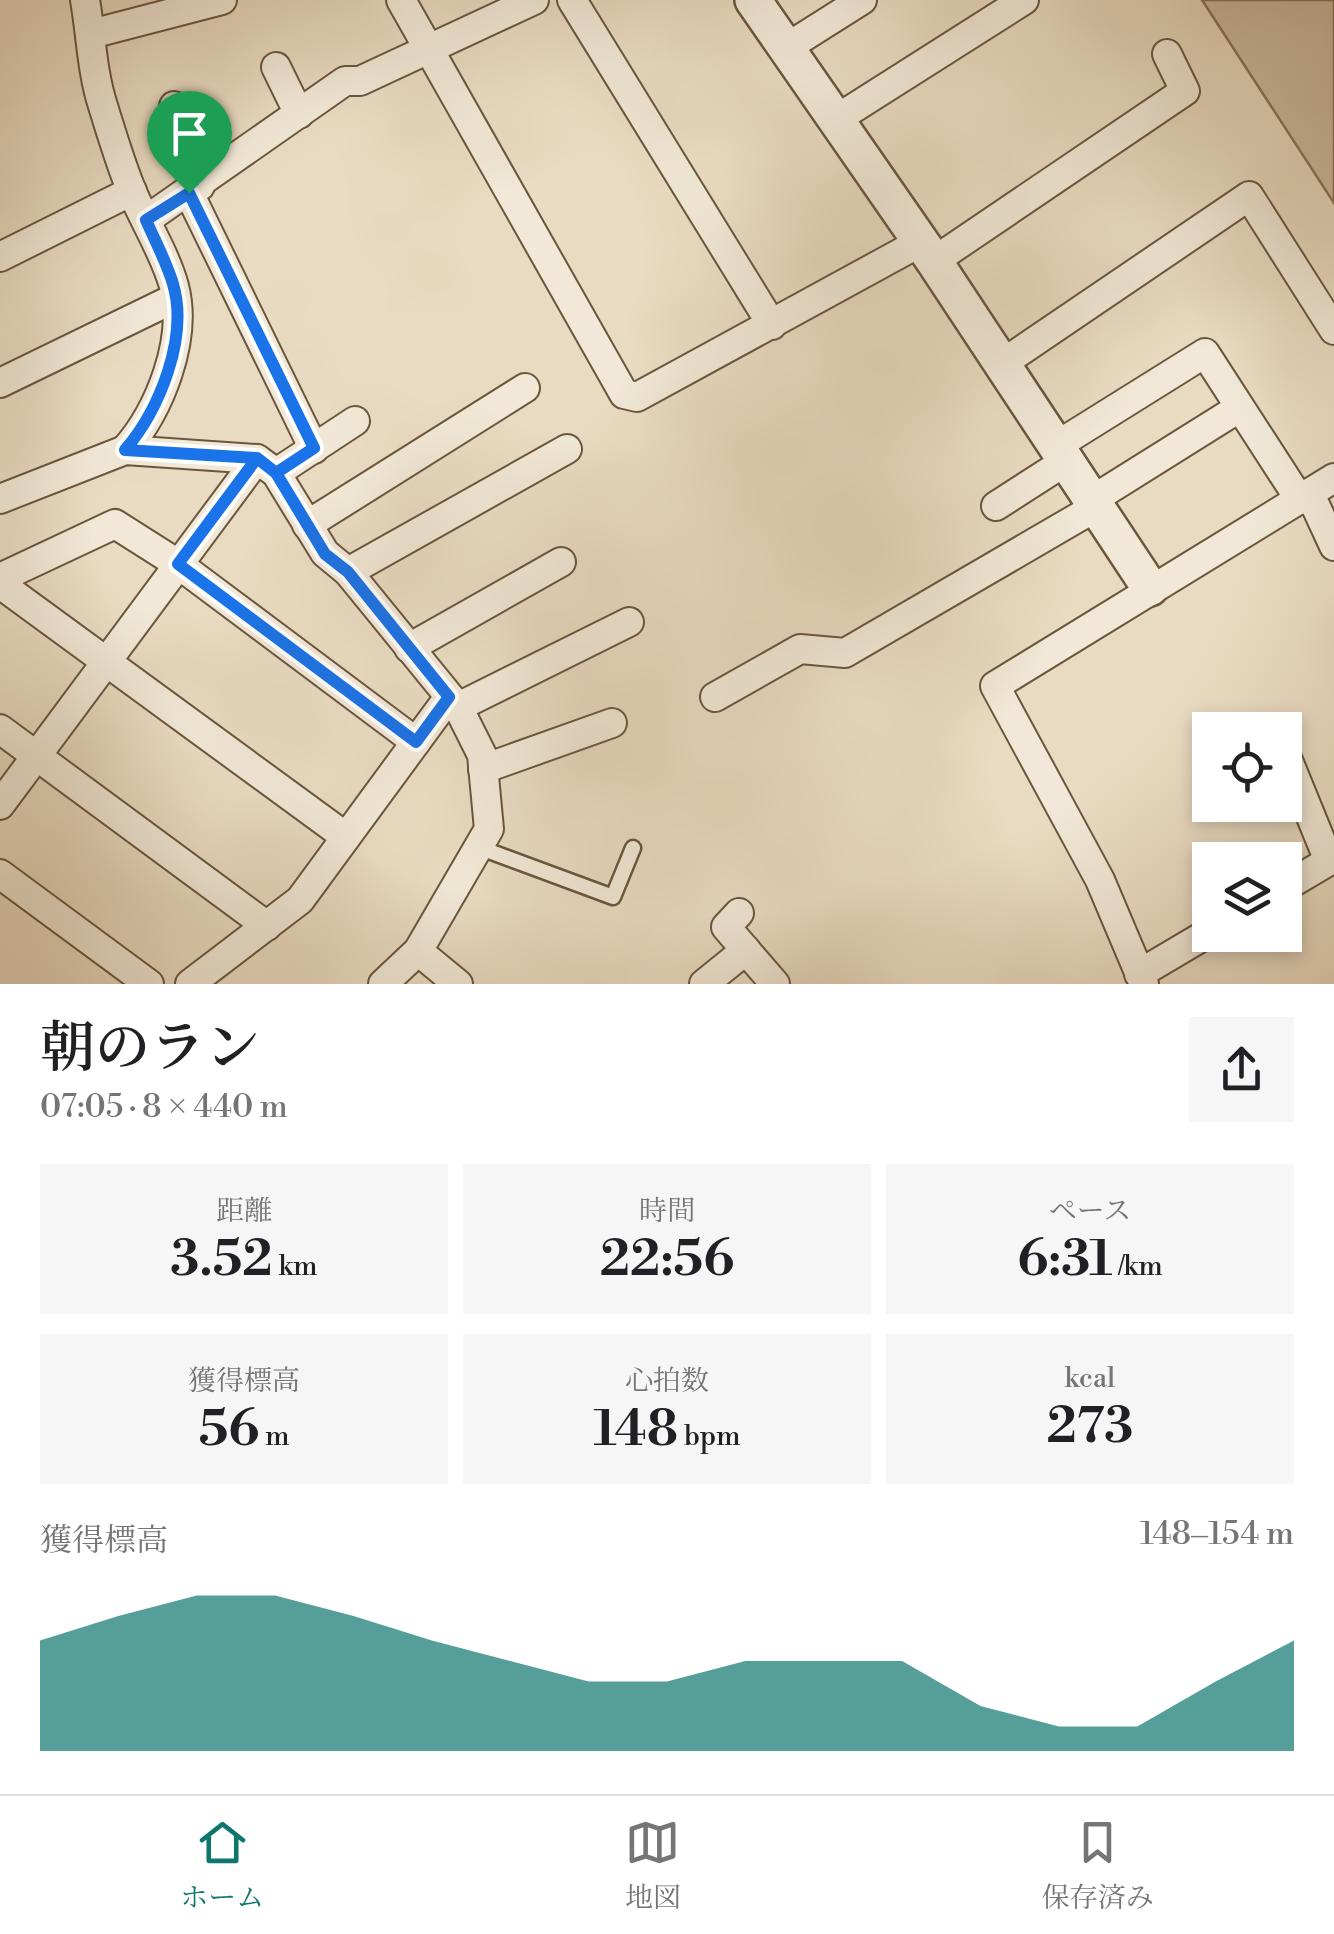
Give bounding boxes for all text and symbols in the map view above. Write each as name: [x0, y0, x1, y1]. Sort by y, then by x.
pin: [147, 91, 232, 194]
icon: arrive: [162, 106, 217, 161]
map controls: [1192, 712, 1302, 952]
button: locate: [1192, 712, 1302, 822]
button: layers: [1192, 842, 1302, 952]
text: 朝のラン: [40, 1015, 260, 1084]
button: share: [1189, 1017, 1294, 1122]
text: 07:05 · 8 × 440 m: [40, 1087, 288, 1127]
text: 距離: [216, 1194, 272, 1229]
text: 時間: [639, 1194, 695, 1229]
text: ペース: [1049, 1194, 1131, 1229]
text: 3.52: [170, 1229, 273, 1291]
text: 22:56: [600, 1229, 734, 1291]
text: 6:31: [1017, 1229, 1113, 1291]
text: km: [273, 1249, 318, 1284]
text: /km: [1113, 1249, 1163, 1284]
text: kcal: [1065, 1361, 1115, 1396]
text: 獲得標高: [188, 1364, 300, 1399]
text: 心拍数: [625, 1364, 709, 1399]
text: 273: [1047, 1396, 1133, 1458]
text: 56: [198, 1399, 259, 1461]
text: 148: [593, 1399, 678, 1461]
text: m: [259, 1419, 290, 1454]
text: bpm: [678, 1419, 741, 1454]
text: 148–154 m: [1140, 1514, 1294, 1554]
text: 獲得標高: [40, 1521, 168, 1561]
tab: ホーム: [180, 1815, 264, 1916]
tab: 地図: [625, 1815, 681, 1916]
tab: 保存済み: [1042, 1815, 1154, 1916]

